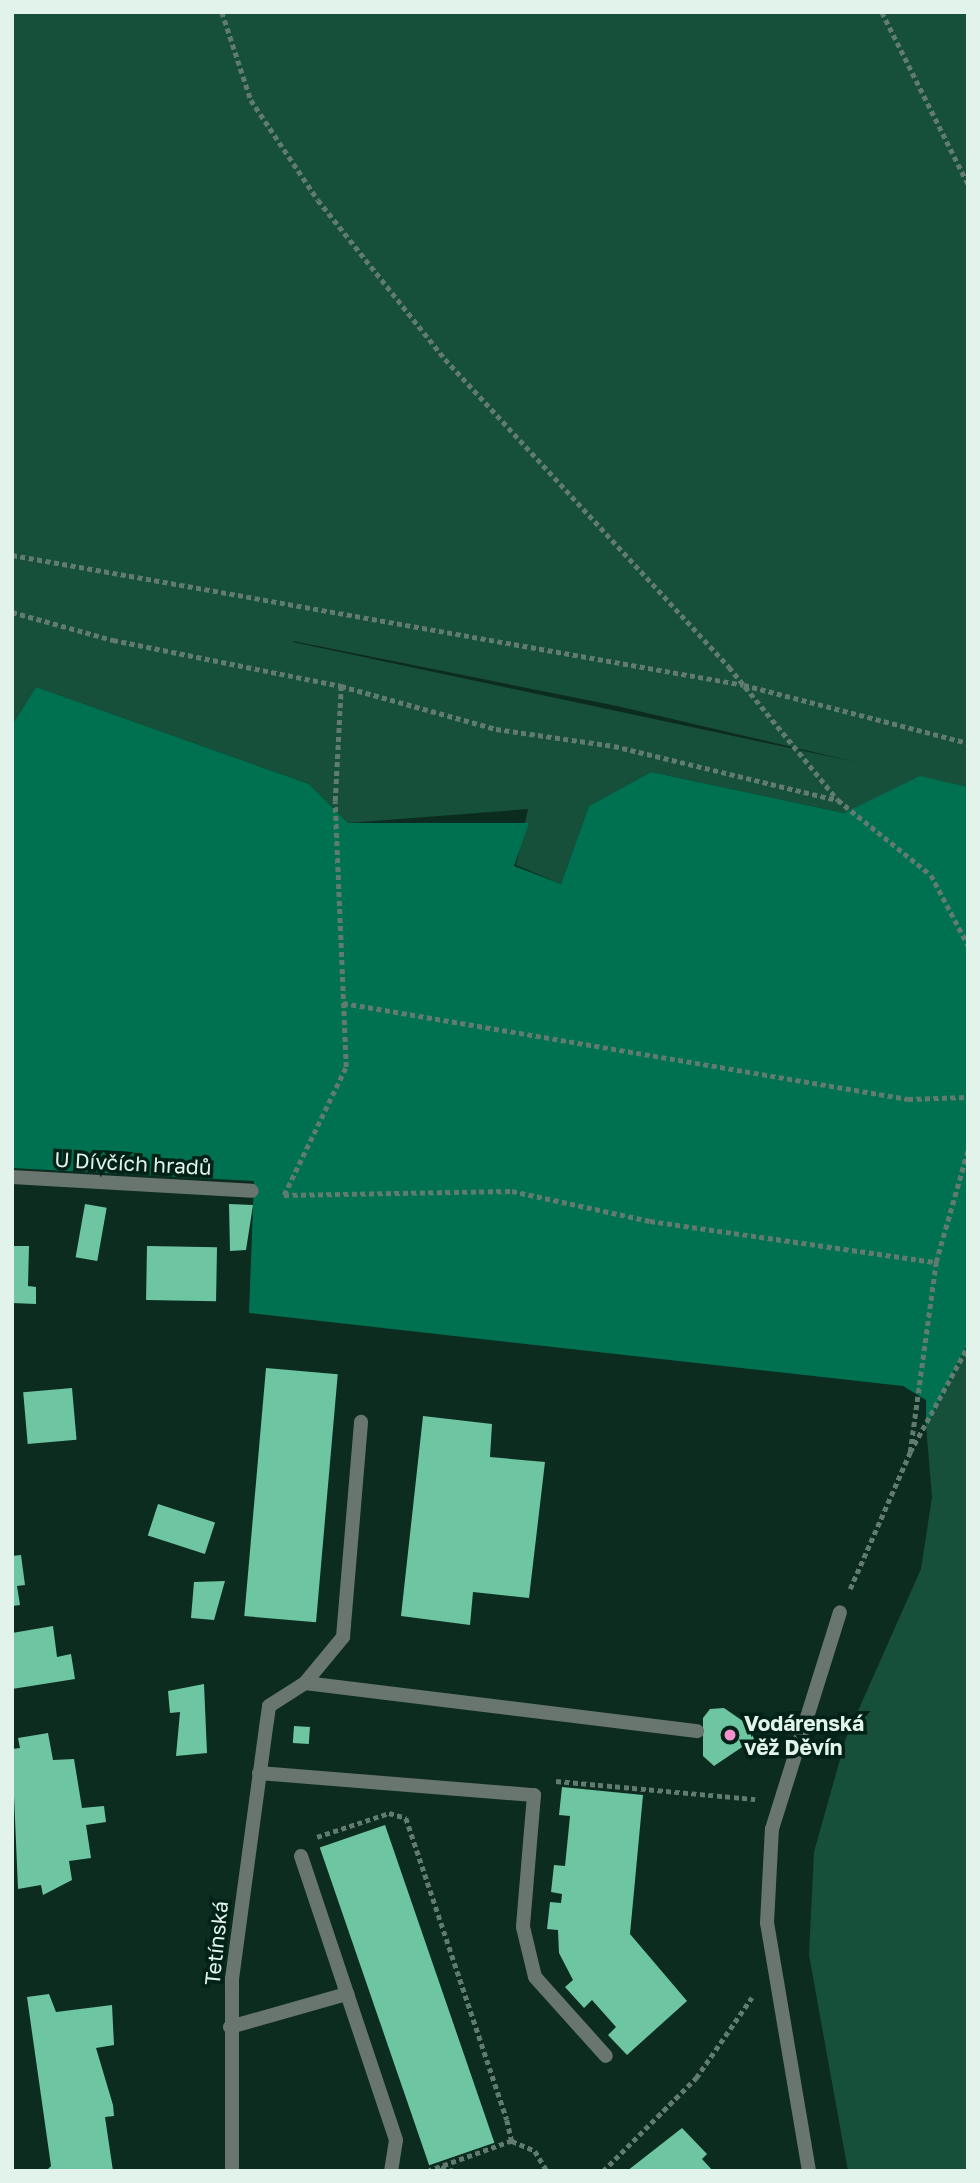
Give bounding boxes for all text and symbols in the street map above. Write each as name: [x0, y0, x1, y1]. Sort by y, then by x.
street label: U Dívčích hradů: [54, 1146, 212, 1180]
place label: Vodárenská věž Děvín: [744, 1710, 864, 1760]
marker: Vodárenská věž Děvín: [722, 1727, 738, 1743]
street label: Tetínská: [199, 1899, 233, 1987]

